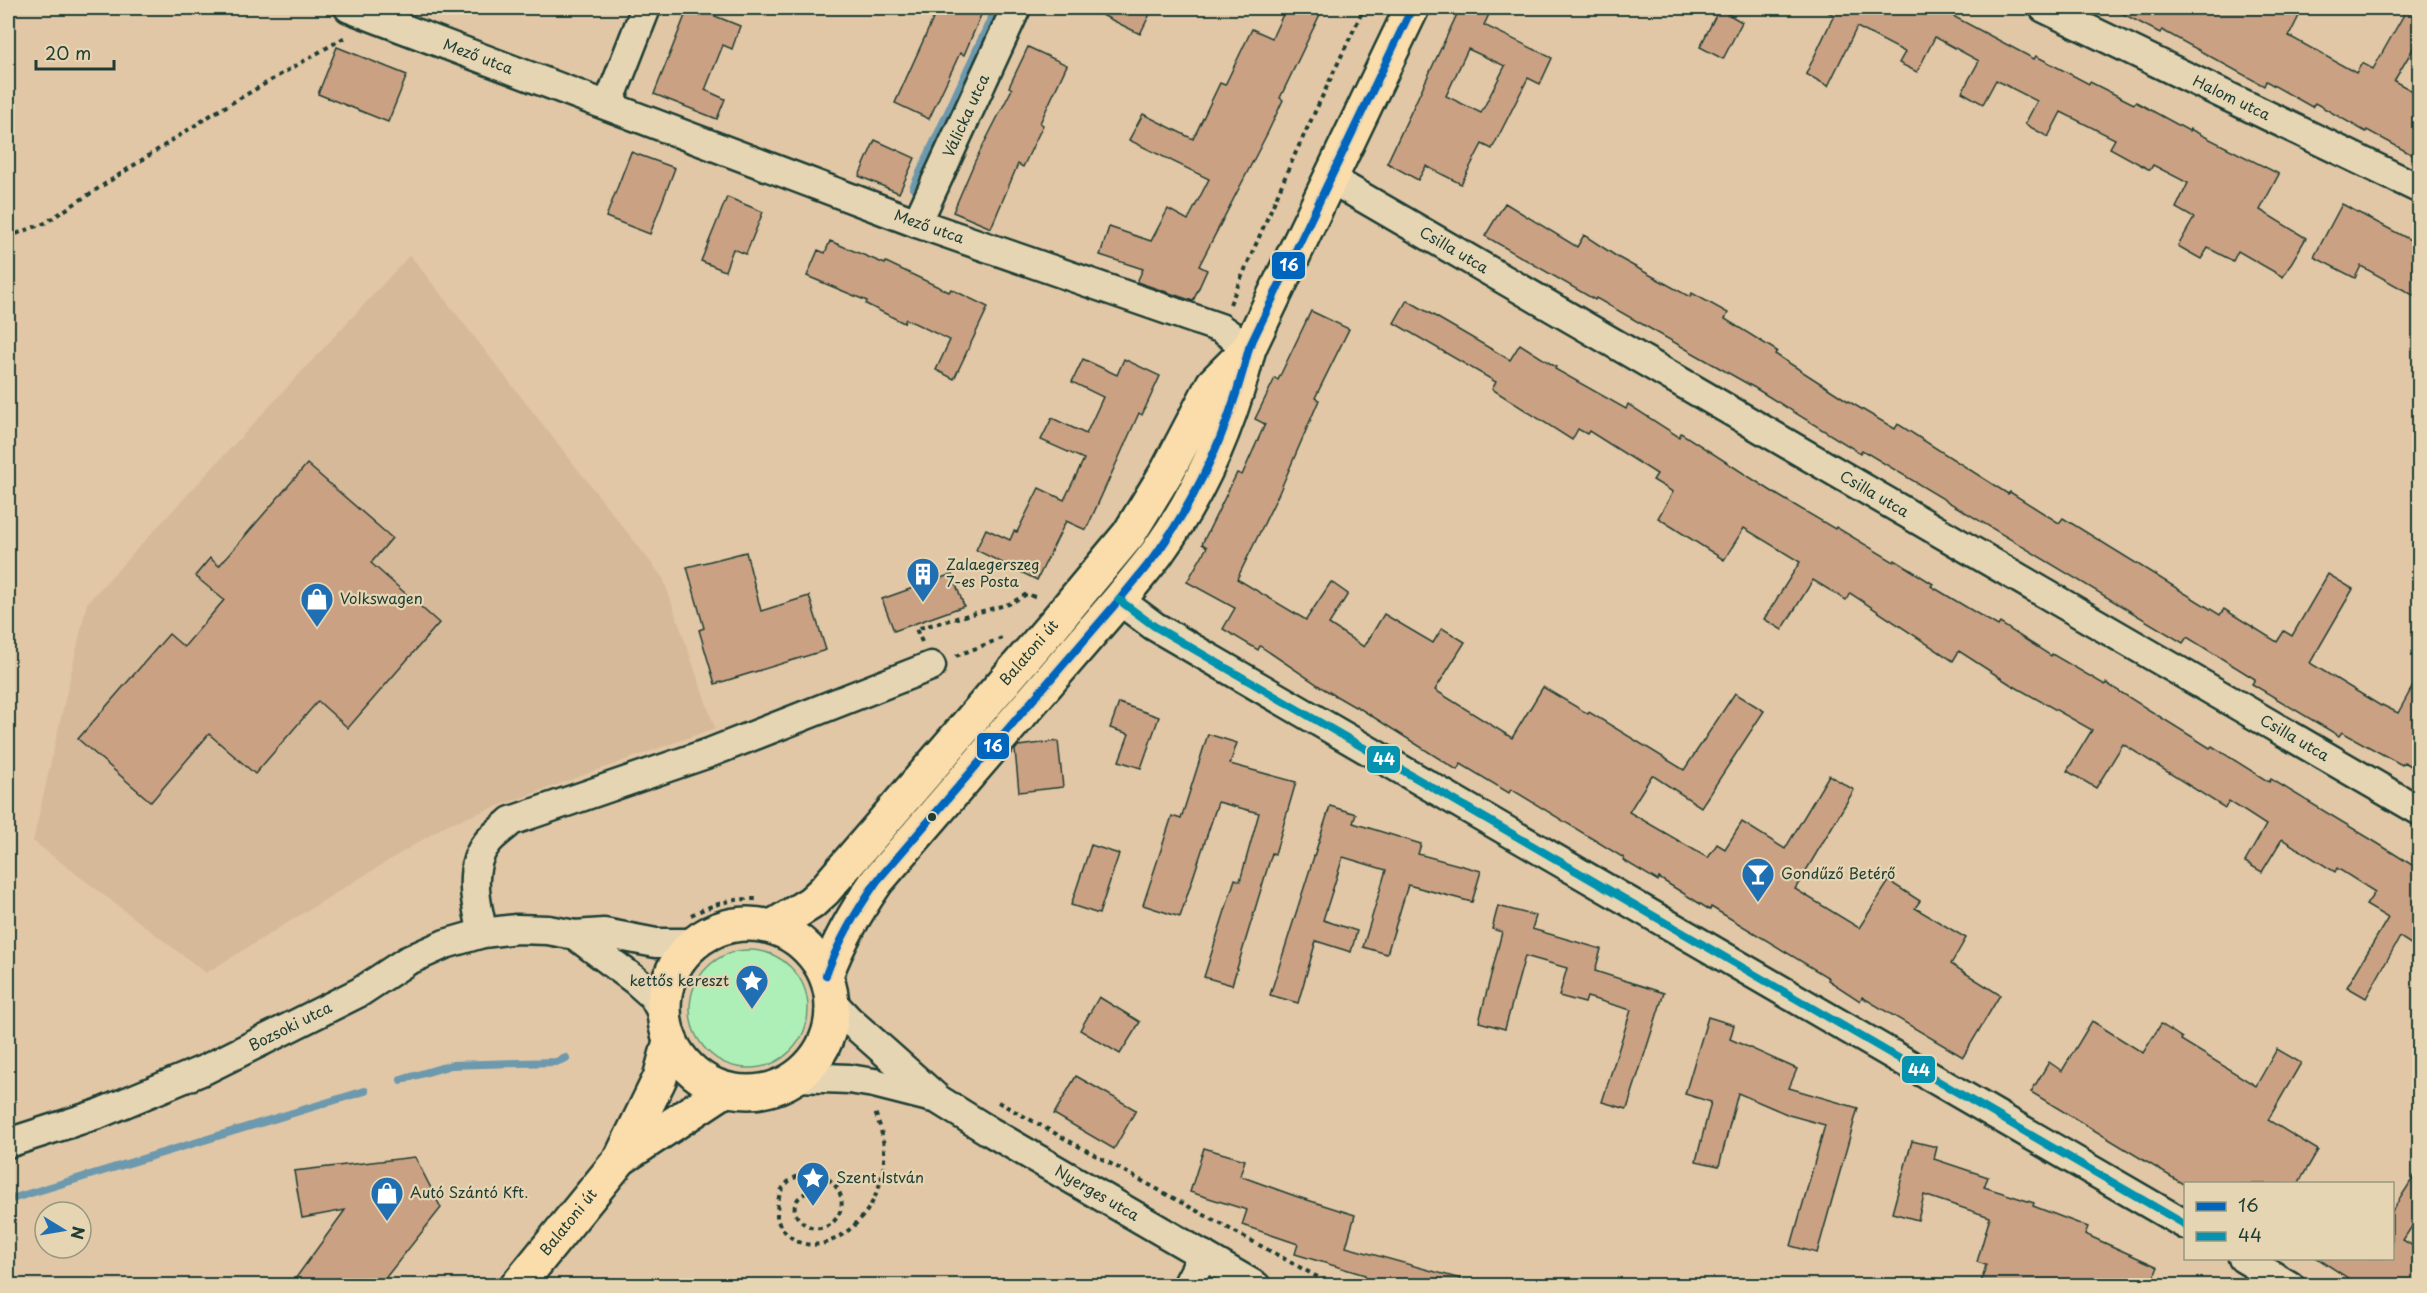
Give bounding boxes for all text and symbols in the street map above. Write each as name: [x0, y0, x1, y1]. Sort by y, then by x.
street label: Mező utca: [440, 32, 517, 79]
scale bar: [36, 33, 114, 71]
text: 20 m: [45, 39, 91, 66]
street label: Halom utca: [2189, 68, 2275, 126]
street label: Válicka utca: [936, 69, 994, 161]
street label: Mező utca: [891, 202, 968, 249]
street label: Csilla utca: [1416, 220, 1494, 278]
line badge: 16: [1271, 251, 1306, 280]
text: 16: [1280, 252, 1298, 276]
street label: Csilla utca: [1836, 464, 1914, 522]
place label: Zalaegerszeg 7-es Posta: [946, 552, 1040, 592]
building icon: Zalaegerszeg 7-es Posta: [905, 556, 941, 603]
shop icon: Volkswagen: [299, 581, 335, 628]
place label: Volkswagen: [340, 586, 423, 609]
street label: Balatoni út: [993, 614, 1063, 690]
street label: Csilla utca: [2256, 708, 2335, 766]
line badge: 16: [976, 732, 1010, 760]
text: 16: [984, 733, 1002, 757]
line badge: 44: [1366, 745, 1401, 774]
text: 44: [1373, 746, 1395, 770]
unlabelled marker: [926, 811, 938, 823]
bar icon: Gondűző Betérő: [1740, 856, 1776, 903]
place label: Gondűző Betérő: [1781, 861, 1895, 884]
place icon: kettős kereszt: [734, 963, 770, 1010]
place label: kettős kereszt: [629, 968, 729, 991]
street label: Bozsoki utca: [244, 995, 336, 1056]
line badge: 44: [1901, 1055, 1936, 1084]
text: 44: [1908, 1057, 1930, 1081]
street label: Nyerges utca: [1051, 1158, 1145, 1226]
place icon: Szent István: [795, 1160, 831, 1207]
place label: Szent István: [836, 1165, 924, 1188]
shop icon: Autó Szántó Kft.: [369, 1175, 405, 1222]
place label: Autó Szántó Kft.: [410, 1180, 528, 1203]
legend: [2184, 1182, 2394, 1260]
street label: Balatoni út: [533, 1183, 602, 1260]
text: 16: [2238, 1191, 2259, 1218]
north arrow: [33, 1200, 93, 1260]
text: 44: [2238, 1221, 2262, 1248]
text: N: [66, 1225, 92, 1242]

